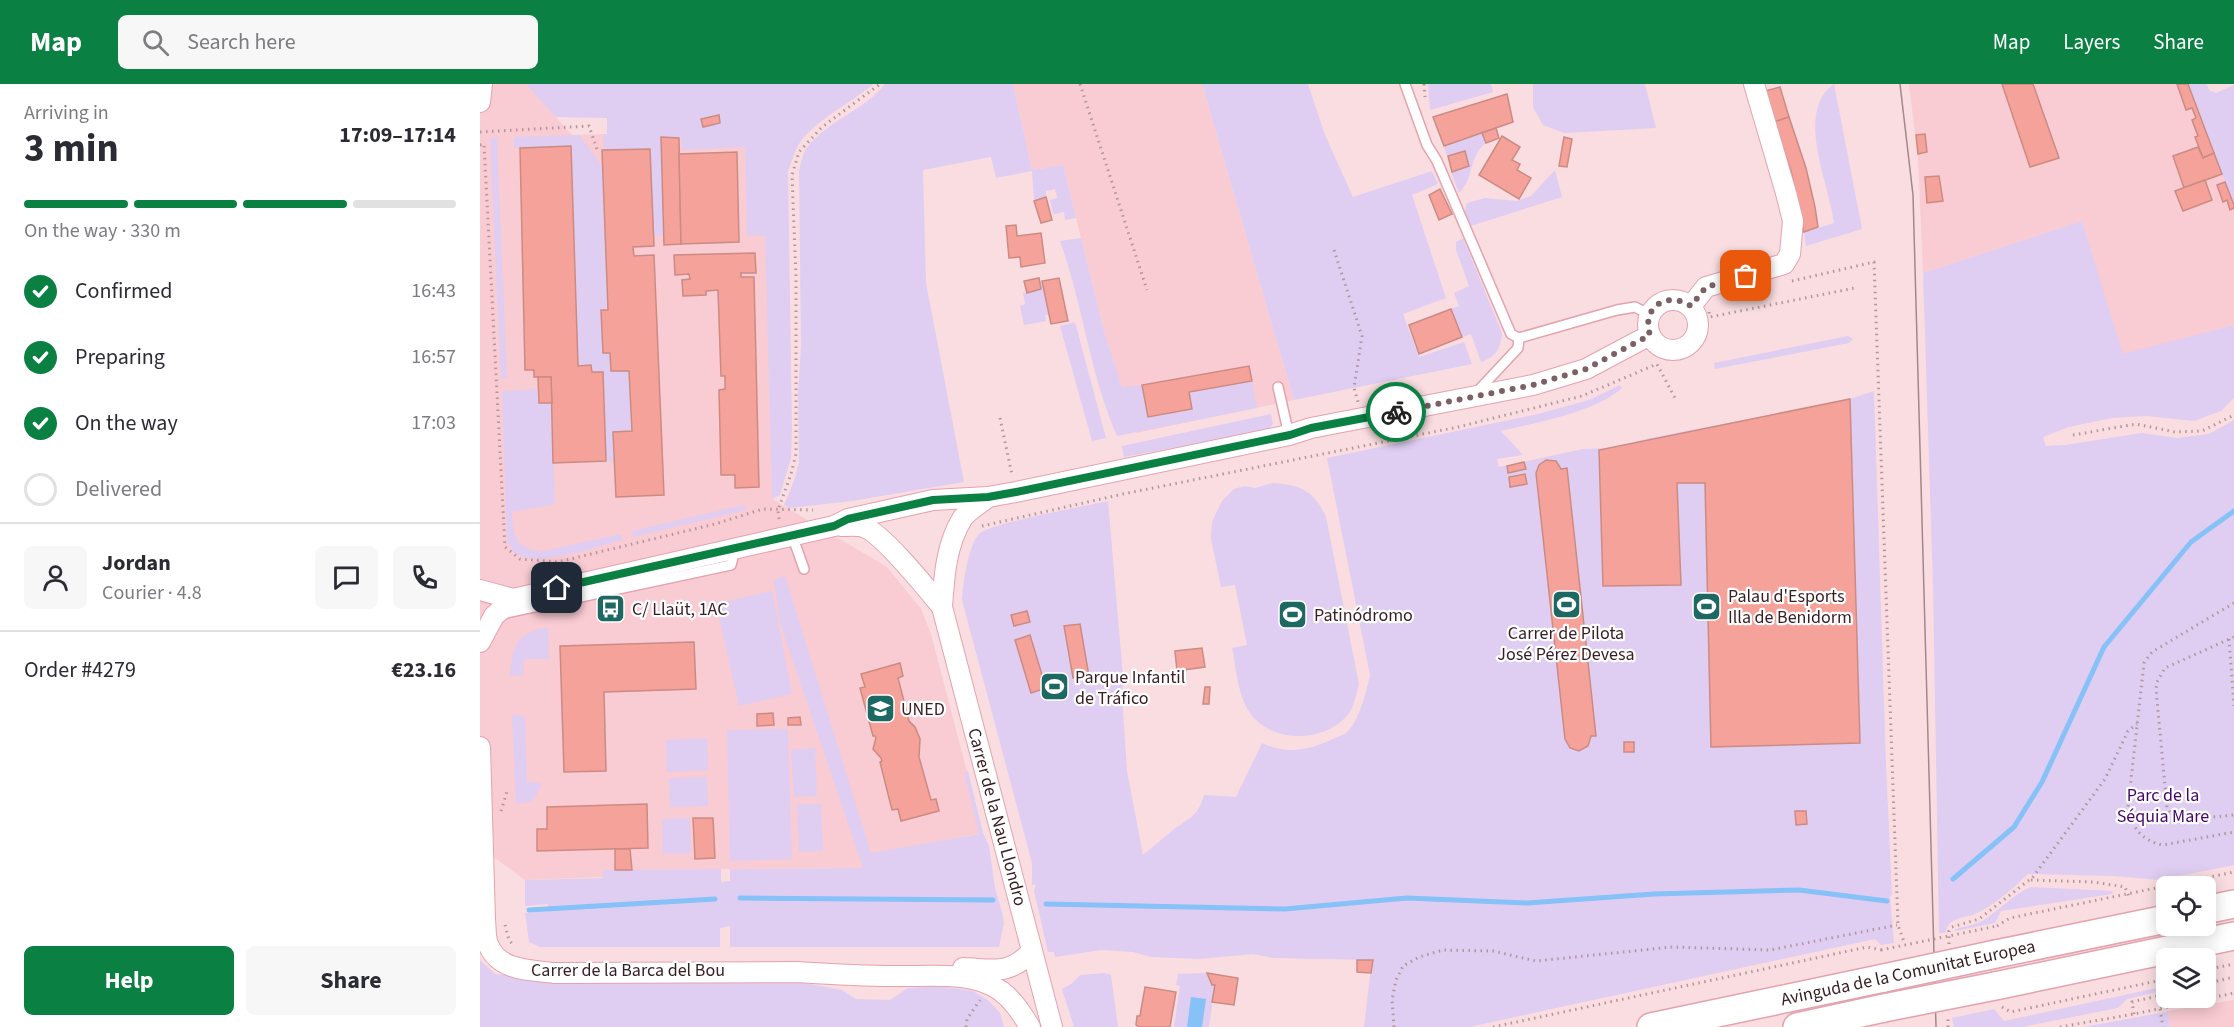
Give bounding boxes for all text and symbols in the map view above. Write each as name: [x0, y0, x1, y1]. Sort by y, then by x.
search box: [118, 15, 538, 69]
text: Map: [30, 22, 82, 62]
icon: search: [139, 26, 172, 59]
text: Search here: [187, 26, 296, 58]
text: Map: [1993, 27, 2030, 57]
text: Layers: [2063, 27, 2120, 57]
text: Share: [2153, 27, 2204, 57]
text: Arriving in: [24, 99, 109, 127]
text: 17:09–17:14: [339, 119, 456, 151]
text: 3 min: [24, 121, 119, 177]
text: On the way · 330 m: [24, 217, 181, 245]
pin: [1720, 250, 1771, 301]
icon: bag: [1729, 259, 1762, 292]
icon: check: [24, 275, 57, 308]
text: Confirmed: [75, 275, 172, 307]
text: 16:43: [411, 277, 456, 305]
icon: check: [24, 341, 57, 374]
text: Preparing: [75, 341, 165, 373]
text: 16:57: [411, 343, 456, 371]
courier: [1366, 382, 1426, 442]
icon: bike: [1380, 396, 1413, 429]
icon: check: [24, 407, 57, 440]
text: On the way: [75, 407, 178, 439]
text: 17:03: [411, 409, 456, 437]
text: Delivered: [75, 473, 162, 505]
button: person: [24, 546, 87, 609]
button: chat: [315, 546, 378, 609]
button: phone: [393, 546, 456, 609]
text: Jordan: [102, 547, 171, 579]
pin: [531, 562, 582, 613]
icon: home: [540, 571, 573, 604]
text: Courier · 4.8: [102, 579, 202, 607]
place label: Palau d'Esports Illa de Benidorm: [1728, 584, 1852, 630]
sports icon: Carrer de Pilota José Pérez Devesa: [1550, 588, 1582, 620]
sports icon: Palau d'Esports Illa de Benidorm: [1691, 590, 1723, 622]
bus stop icon: C/ Llaüt, 1AC: [595, 593, 627, 625]
place label: C/ Llaüt, 1AC: [632, 597, 727, 622]
sports icon: Patinódromo: [1277, 599, 1309, 631]
place label: Patinódromo: [1314, 603, 1413, 628]
place label: Carrer de Pilota José Pérez Devesa: [1497, 621, 1635, 667]
text: Order #4279: [24, 654, 136, 686]
text: €23.16: [391, 654, 456, 686]
place label: Parque Infantil de Tráfico: [1075, 665, 1185, 711]
sports icon: Parque Infantil de Tráfico: [1038, 671, 1070, 703]
school or university icon: UNED: [864, 693, 896, 725]
place label: UNED: [901, 697, 945, 722]
street label: Carrer de la Nau Llondro: [961, 725, 1033, 909]
park label: Parc de la Séquia Mare: [2117, 783, 2209, 829]
map controls: [2156, 876, 2216, 1008]
button: locate: [2156, 876, 2216, 936]
street label: Avinguda de la Comunitat Europea: [1778, 934, 2038, 1012]
button: Help: [24, 946, 234, 1015]
button: Share: [246, 946, 456, 1015]
button: layers: [2156, 948, 2216, 1008]
street label: Carrer de la Barca del Bou: [531, 958, 725, 983]

